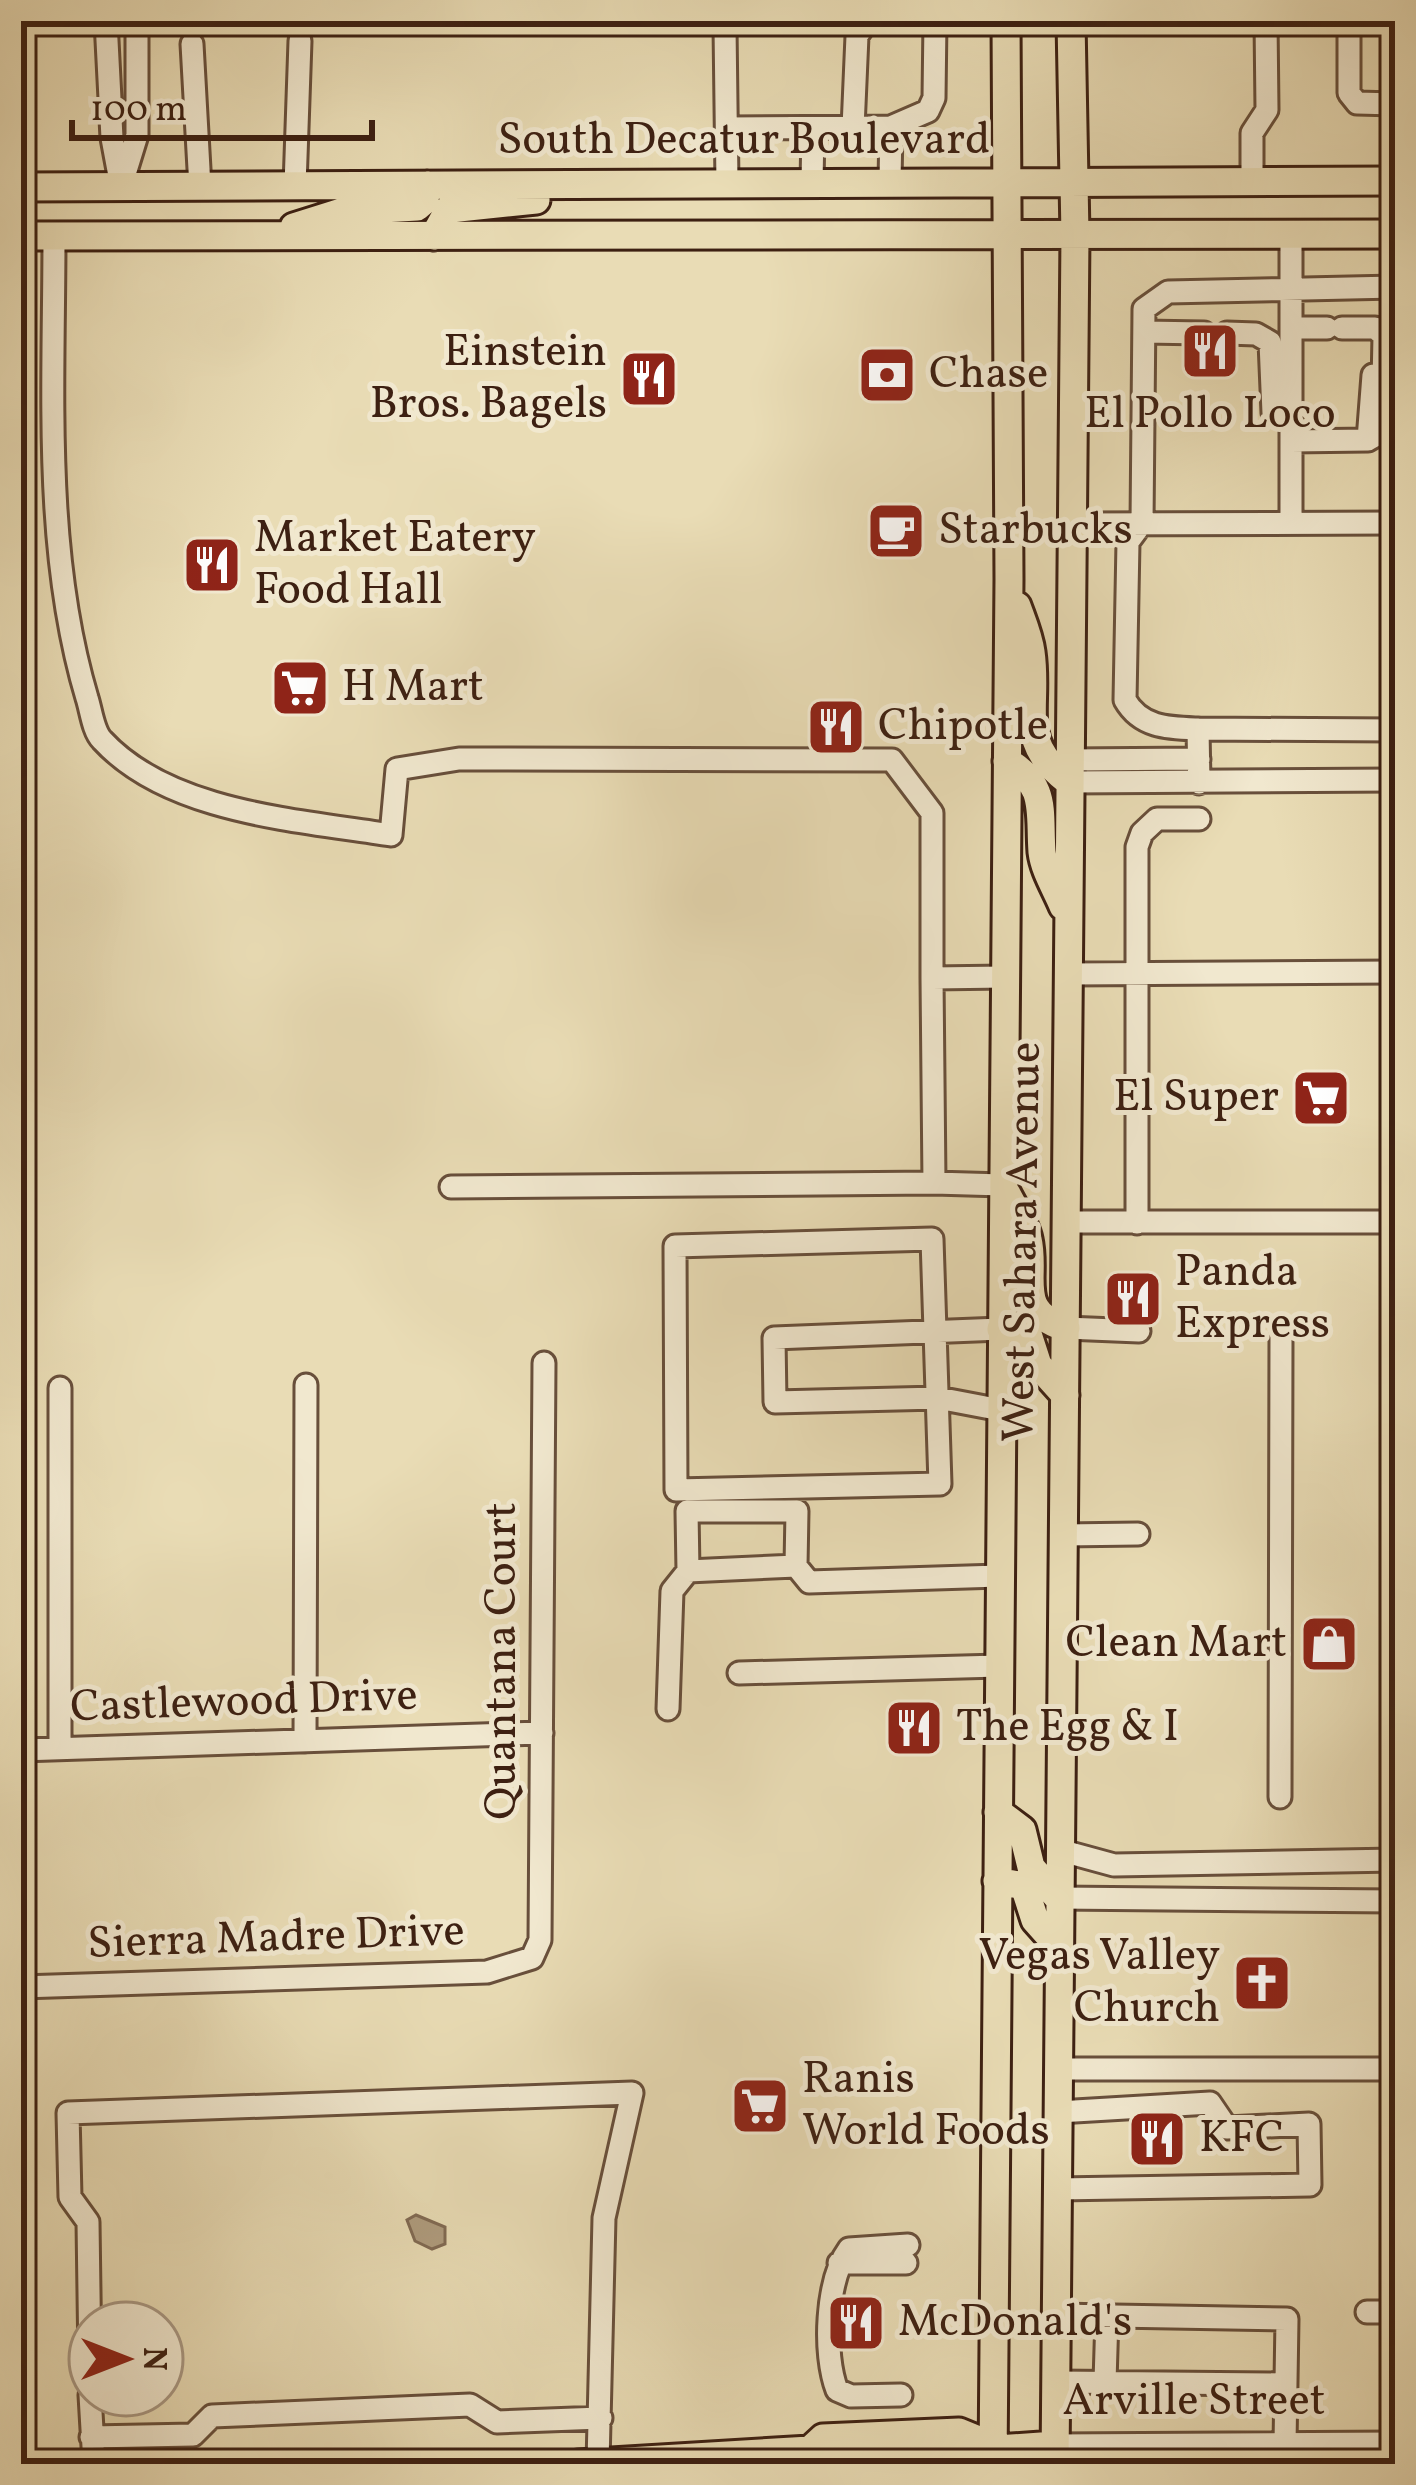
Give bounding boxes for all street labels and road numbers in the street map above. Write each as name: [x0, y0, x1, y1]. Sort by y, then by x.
street label: South Decatur Boulevard: [498, 110, 990, 173]
street label: West Sahara Avenue: [989, 1041, 1059, 1443]
street label: Quantana Court: [472, 1502, 535, 1820]
street label: Castlewood Drive: [69, 1665, 419, 1741]
street label: Sierra Madre Drive: [86, 1901, 466, 1977]
street label: Arville Street: [1062, 2371, 1326, 2434]

